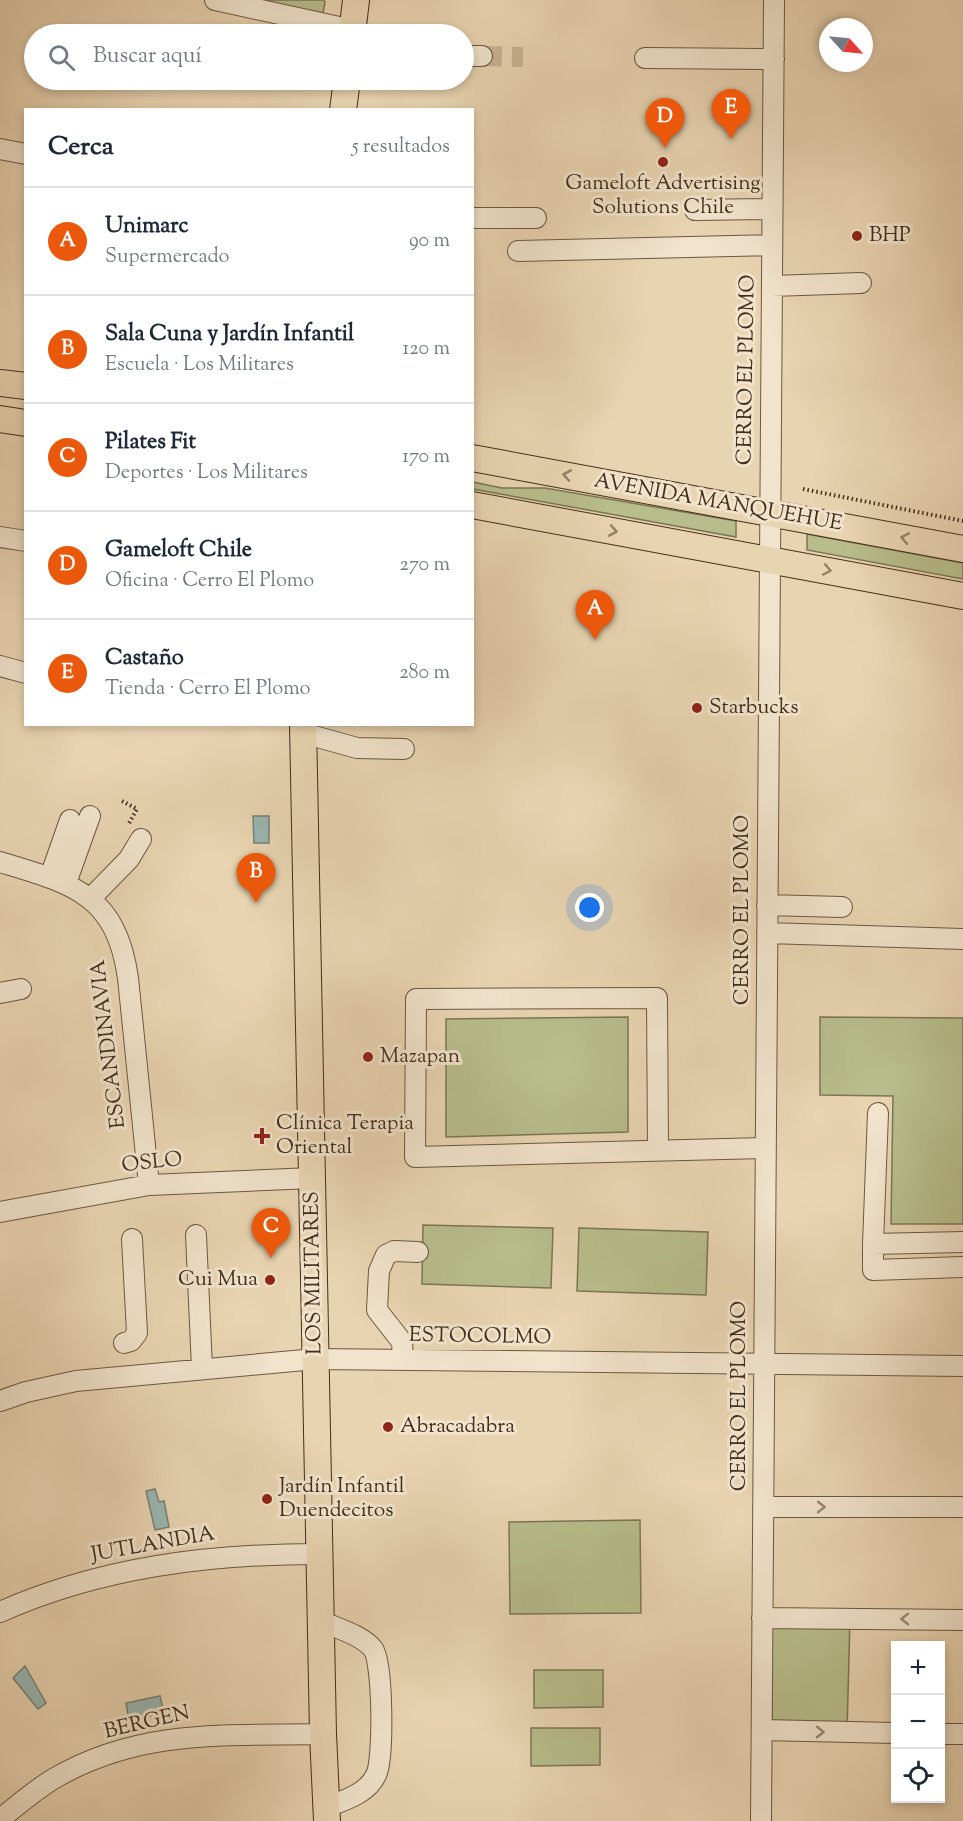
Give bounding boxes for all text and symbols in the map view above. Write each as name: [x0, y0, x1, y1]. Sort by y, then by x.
north arrow: [819, 18, 873, 72]
search box: [24, 24, 474, 90]
icon: search: [45, 41, 78, 74]
text: Buscar aquí: [93, 41, 202, 73]
pin: E: [712, 90, 750, 139]
pin: D: [646, 98, 684, 148]
text: Cerca: [48, 129, 114, 166]
text: 5 resultados: [352, 133, 450, 162]
marker: Gameloft Advertising Solutions Chile: [656, 155, 670, 169]
place label: Gameloft Advertising Solutions Chile: [565, 169, 761, 223]
text: Unimarc: [105, 211, 188, 243]
place label: BHP: [869, 221, 911, 251]
text: A: [59, 227, 76, 256]
text: 90 m: [409, 227, 450, 256]
marker: BHP: [850, 229, 864, 243]
text: Supermercado: [105, 243, 230, 272]
street label: CERRO EL PLOMO: [730, 275, 764, 465]
text: Sala Cuna y Jardín Infantil: [105, 319, 354, 351]
text: B: [61, 335, 74, 364]
text: 120 m: [402, 335, 450, 364]
text: Escuela · Los Militares: [105, 351, 294, 380]
text: Pilates Fit: [105, 427, 196, 459]
text: C: [59, 443, 76, 472]
text: 170 m: [402, 443, 450, 472]
text: Deportes · Los Militares: [105, 459, 308, 488]
street label: AVENIDA MANQUEHUE: [592, 466, 845, 540]
one-way arrow: [563, 469, 573, 482]
one-way arrow: [607, 524, 617, 537]
one-way arrow: [901, 532, 911, 545]
text: Gameloft Chile: [105, 535, 252, 567]
text: D: [60, 551, 75, 580]
text: 270 m: [400, 551, 450, 580]
one-way arrow: [821, 563, 831, 576]
text: Oficina · Cerro El Plomo: [105, 567, 314, 596]
pin: A: [576, 590, 614, 640]
text: Castaño: [105, 643, 184, 675]
text: E: [61, 659, 74, 688]
text: 280 m: [399, 659, 450, 688]
text: Tienda · Cerro El Plomo: [105, 675, 311, 704]
place label: Starbucks: [709, 693, 798, 723]
marker: Starbucks: [690, 701, 704, 715]
street label: CERRO EL PLOMO: [728, 815, 758, 1005]
pin: B: [236, 854, 276, 903]
your location: [575, 893, 604, 922]
street label: ESCANDINAVIA: [84, 958, 134, 1130]
place label: Mazapan: [380, 1042, 460, 1072]
marker: Mazapan: [361, 1050, 375, 1064]
place label: Clínica Terapia Oriental: [276, 1109, 414, 1163]
marker: Clínica Terapia Oriental: [253, 1127, 271, 1145]
street label: OSLO: [120, 1145, 184, 1181]
street label: LOS MILITARES: [298, 1191, 330, 1355]
pin: C: [252, 1208, 290, 1258]
place label: Cui Mua: [178, 1265, 258, 1295]
marker: Cui Mua: [263, 1273, 277, 1287]
street label: CERRO EL PLOMO: [725, 1301, 755, 1491]
street label: ESTOCOLMO: [409, 1321, 551, 1353]
place label: Abracadabra: [400, 1412, 515, 1442]
marker: Abracadabra: [381, 1420, 395, 1434]
place label: Jardín Infantil Duendecitos: [278, 1472, 405, 1526]
marker: Jardín Infantil Duendecitos: [260, 1492, 274, 1506]
one-way arrow: [817, 1501, 826, 1513]
street label: JUTLANDIA: [88, 1519, 217, 1571]
one-way arrow: [900, 1613, 909, 1625]
map controls: [891, 1641, 945, 1803]
button: +: [891, 1641, 945, 1695]
button: −: [891, 1695, 945, 1749]
street label: BERGEN: [101, 1699, 193, 1747]
one-way arrow: [815, 1726, 824, 1738]
button: locate: [891, 1749, 945, 1803]

